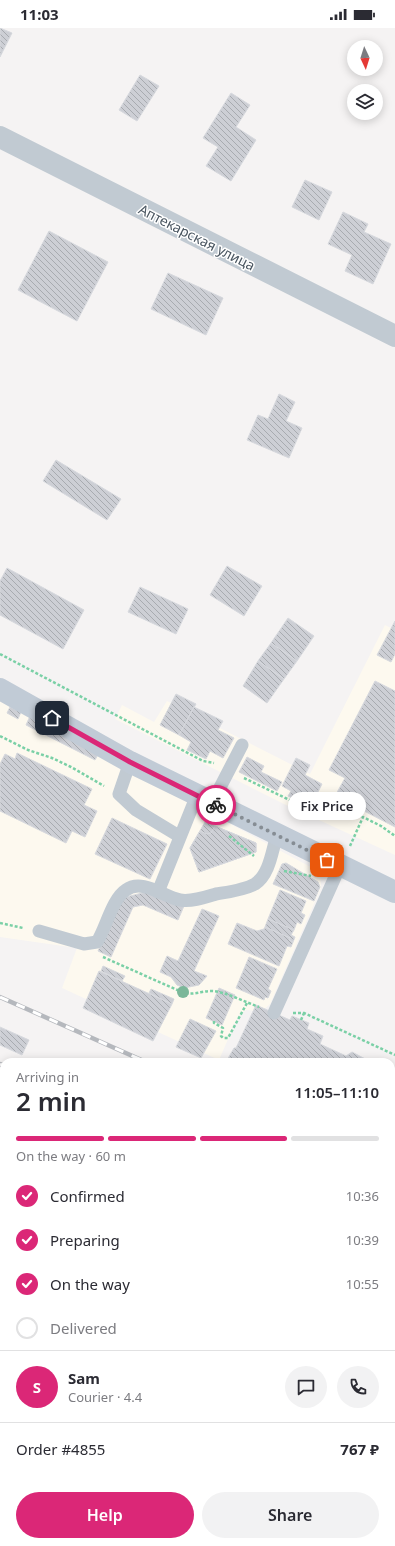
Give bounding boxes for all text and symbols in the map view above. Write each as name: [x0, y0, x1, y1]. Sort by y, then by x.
text: 11:03: [20, 4, 59, 24]
north arrow: [347, 40, 383, 76]
map controls: [347, 40, 383, 120]
button: layers: [347, 84, 383, 120]
street label: Аптекарская улица: [136, 199, 258, 275]
pin: [35, 701, 69, 735]
icon: home: [41, 707, 63, 729]
courier: [196, 785, 236, 825]
callout: Fix Price: [288, 792, 366, 820]
icon: bike: [205, 794, 227, 816]
text: Fix Price: [301, 797, 353, 815]
pin: [310, 843, 344, 877]
icon: bag: [316, 849, 338, 871]
text: Arriving in: [16, 1068, 79, 1086]
text: 11:05–11:10: [295, 1082, 379, 1102]
text: 2 min: [16, 1083, 87, 1119]
text: On the way · 60 m: [16, 1147, 126, 1165]
icon: check: [16, 1185, 38, 1207]
text: Confirmed: [50, 1186, 125, 1206]
text: 10:36: [346, 1187, 379, 1205]
icon: check: [16, 1229, 38, 1251]
text: Preparing: [50, 1230, 120, 1250]
text: 10:39: [346, 1231, 379, 1249]
icon: check: [16, 1273, 38, 1295]
text: On the way: [50, 1274, 130, 1294]
text: 10:55: [346, 1275, 379, 1293]
text: Delivered: [50, 1318, 117, 1338]
button: chat: [285, 1366, 327, 1408]
button: phone: [337, 1366, 379, 1408]
text: Sam: [68, 1368, 100, 1388]
text: S: [33, 1377, 41, 1397]
text: Courier · 4.4: [68, 1388, 142, 1406]
text: Order #4855: [16, 1439, 105, 1459]
text: 767 ₽: [340, 1439, 379, 1459]
button: Help: [16, 1492, 194, 1538]
button: Share: [202, 1492, 379, 1538]

